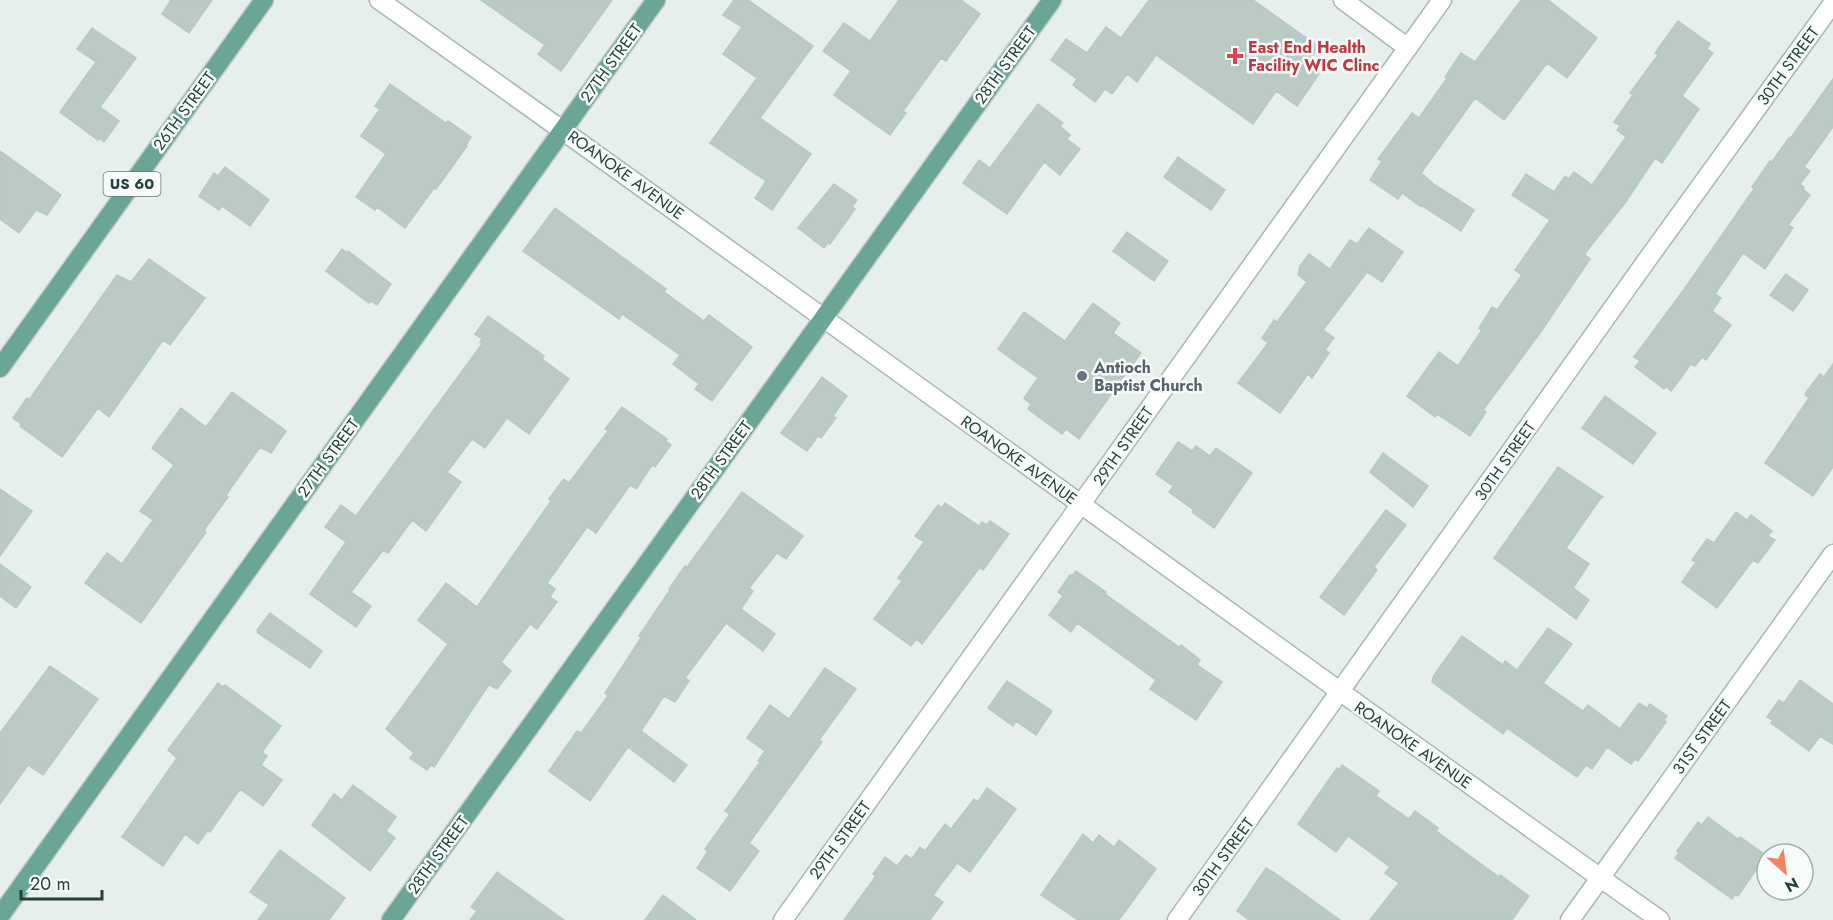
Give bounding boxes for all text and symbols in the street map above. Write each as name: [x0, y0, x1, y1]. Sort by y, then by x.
street label: 27TH STREET: [575, 19, 648, 107]
street label: 28TH STREET: [969, 21, 1041, 109]
street label: 30TH STREET: [1752, 21, 1825, 110]
place label: East End Health Facility WIC Clinc: [1248, 36, 1380, 77]
marker: East End Health Facility WIC Clinc: [1226, 47, 1244, 65]
street label: 26TH STREET: [148, 66, 221, 155]
street label: ROANOKE AVENUE: [563, 125, 689, 225]
road number: US 60: [104, 172, 160, 196]
place label: Antioch Baptist Church: [1093, 356, 1203, 397]
marker: Antioch Baptist Church: [1075, 369, 1089, 383]
street label: 29TH STREET: [1087, 401, 1159, 490]
street label: ROANOKE AVENUE: [956, 410, 1082, 510]
street label: 27TH STREET: [292, 414, 365, 502]
street label: 28TH STREET: [685, 416, 757, 504]
street label: 30TH STREET: [1469, 416, 1541, 505]
street label: 31ST STREET: [1667, 695, 1737, 779]
street label: ROANOKE AVENUE: [1350, 696, 1476, 794]
street label: 29TH STREET: [804, 796, 877, 884]
street label: 28TH STREET: [402, 811, 474, 899]
street label: 30TH STREET: [1187, 812, 1260, 901]
north arrow: [1755, 842, 1815, 902]
scale bar: [21, 863, 102, 901]
text: 20 m: [30, 871, 70, 897]
text: N: [1781, 872, 1803, 898]

